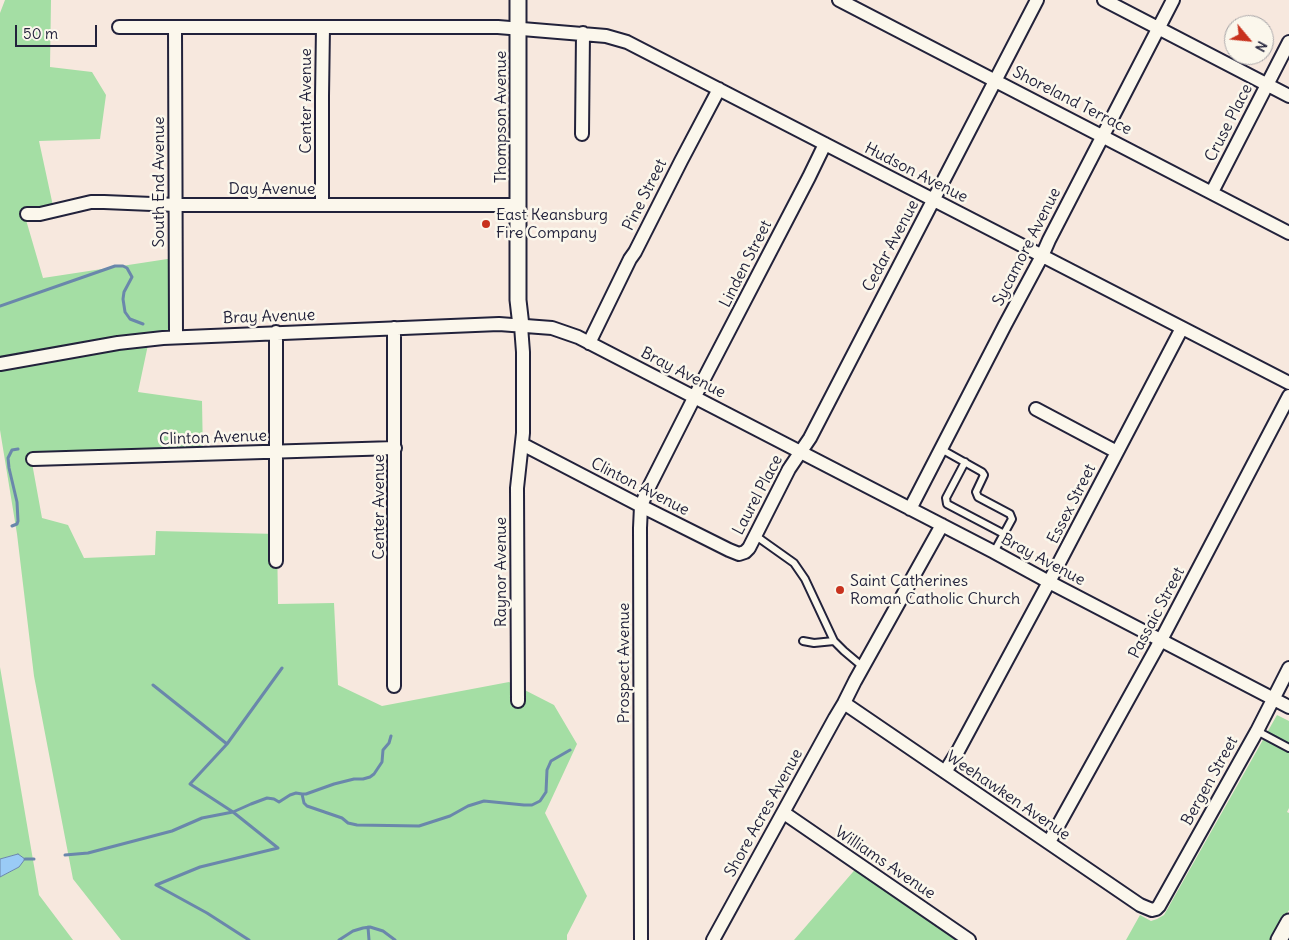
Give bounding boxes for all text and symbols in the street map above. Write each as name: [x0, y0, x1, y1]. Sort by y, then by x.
scale bar: [18, 15, 100, 47]
north arrow: [1224, 15, 1274, 65]
text: 50 m: [23, 24, 58, 43]
text: N: [1251, 38, 1272, 55]
street label: Center Avenue: [296, 48, 316, 154]
street label: Thompson Avenue: [491, 51, 511, 183]
street label: Shoreland Terrace: [1009, 63, 1135, 139]
street label: Cruse Place: [1201, 81, 1257, 165]
street label: South End Avenue: [149, 116, 169, 248]
street label: Hudson Avenue: [861, 139, 971, 207]
street label: Pine Street: [619, 156, 671, 234]
street label: Day Avenue: [229, 179, 315, 199]
street label: Sycamore Avenue: [989, 185, 1065, 309]
street label: Cedar Avenue: [859, 197, 923, 295]
place label: East Keansburg Fire Company: [496, 205, 608, 243]
street label: Linden Street: [716, 217, 776, 311]
marker: East Keansburg Fire Company: [480, 218, 492, 230]
street label: Bray Avenue: [222, 306, 316, 328]
street label: Bray Avenue: [637, 343, 729, 403]
street label: Clinton Avenue: [159, 427, 267, 449]
street label: Laurel Place: [729, 452, 787, 538]
street label: Center Avenue: [369, 454, 389, 560]
street label: Clinton Avenue: [588, 454, 692, 520]
street label: Essex Street: [1044, 461, 1100, 547]
street label: Raynor Avenue: [491, 517, 511, 627]
street label: Bray Avenue: [998, 530, 1088, 590]
street label: Passaic Street: [1125, 564, 1189, 662]
place label: Saint Catherines Roman Catholic Church: [850, 571, 1020, 609]
marker: Saint Catherines Roman Catholic Church: [834, 584, 846, 596]
street label: Prospect Avenue: [614, 603, 634, 723]
street label: Bergen Street: [1178, 733, 1242, 829]
street label: Shore Acres Avenue: [721, 746, 807, 880]
street label: Weehawken Avenue: [942, 747, 1074, 845]
street label: Williams Avenue: [831, 822, 939, 904]

